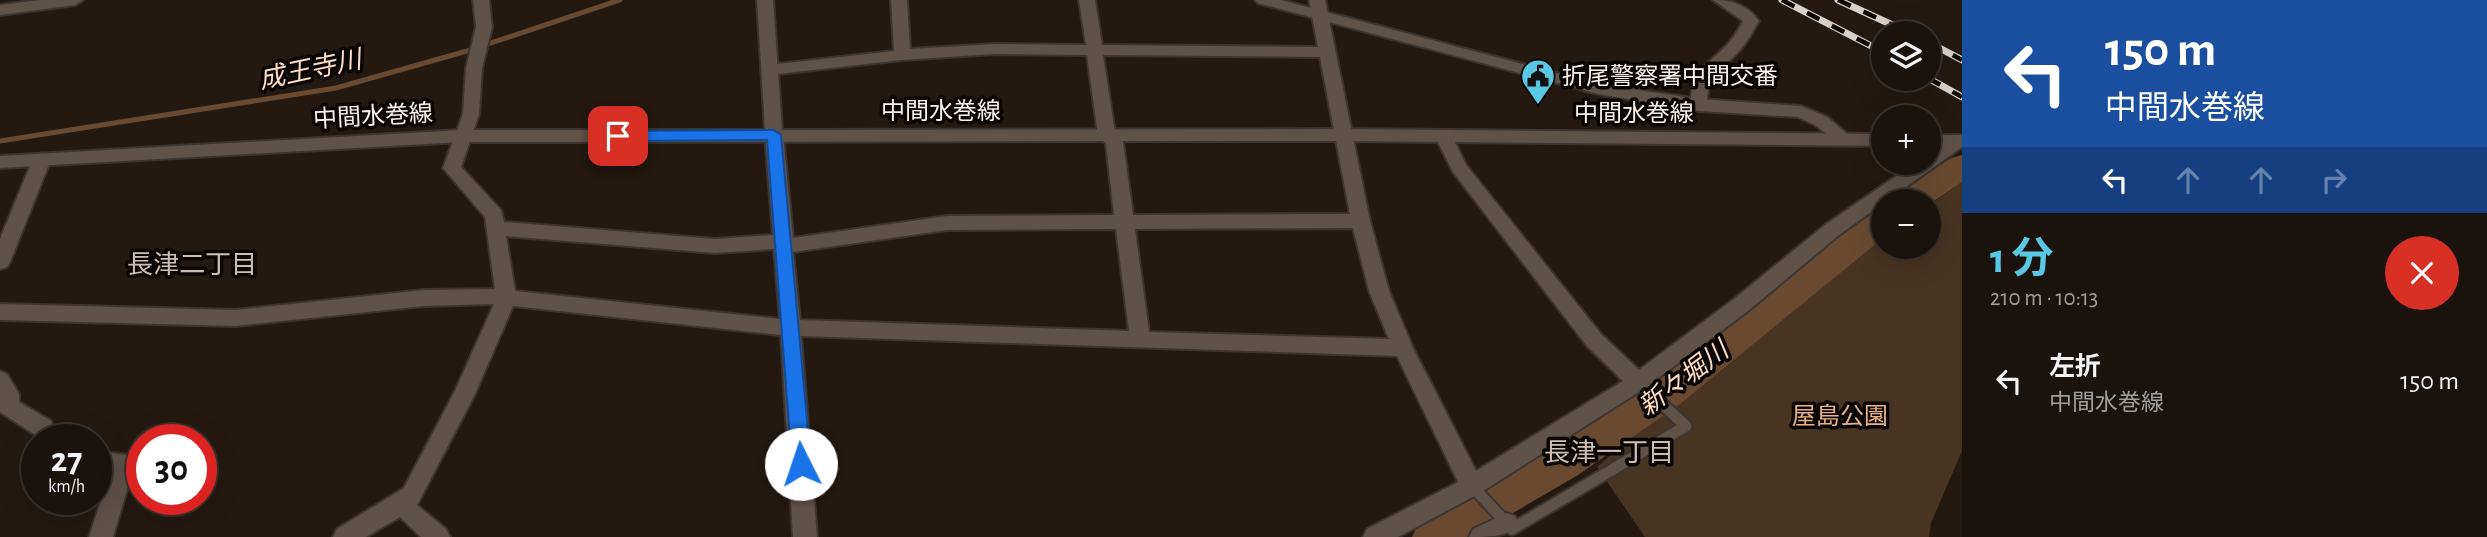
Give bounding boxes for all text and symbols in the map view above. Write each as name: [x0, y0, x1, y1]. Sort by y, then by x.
map controls: [1871, 21, 1941, 259]
button: layers: [1871, 21, 1941, 91]
text: 150 m: [2105, 26, 2216, 75]
icon: left: [1990, 28, 2081, 119]
water label: 成王寺川: [256, 45, 367, 94]
public building icon: 折尾警察署中間交番: [1519, 57, 1557, 106]
place label: 折尾警察署中間交番: [1562, 63, 1778, 89]
text: 中間水巻線: [2105, 92, 2265, 124]
street label: 中間水巻線: [881, 98, 1001, 124]
street label: 中間水巻線: [312, 100, 434, 132]
street label: 中間水巻線: [1574, 100, 1694, 126]
button: +: [1871, 105, 1941, 175]
pin: [588, 106, 648, 166]
icon: arrive: [599, 117, 637, 155]
icon: left: [2096, 161, 2134, 199]
icon: ahead: [2169, 161, 2207, 199]
icon: ahead: [2242, 161, 2280, 199]
icon: right: [2315, 161, 2353, 199]
button: −: [1871, 189, 1941, 259]
button: close: [2385, 236, 2459, 310]
text: 1 分: [1990, 238, 2053, 280]
district label: 長津二丁目: [127, 251, 257, 278]
text: 210 m · 10:13: [1990, 287, 2098, 310]
water label: 新々堀川: [1634, 335, 1735, 420]
text: 左折: [2049, 354, 2101, 380]
icon: left: [1990, 362, 2028, 400]
text: 150 m: [2400, 368, 2459, 394]
text: 中間水巻線: [2049, 392, 2164, 415]
park label: 屋島公園: [1792, 403, 1888, 429]
speed limit sign: 30: [126, 424, 217, 515]
position arrow: [764, 427, 838, 501]
district label: 長津一丁目: [1544, 439, 1674, 466]
text: 27: [51, 443, 82, 478]
text: km/h: [48, 478, 85, 496]

